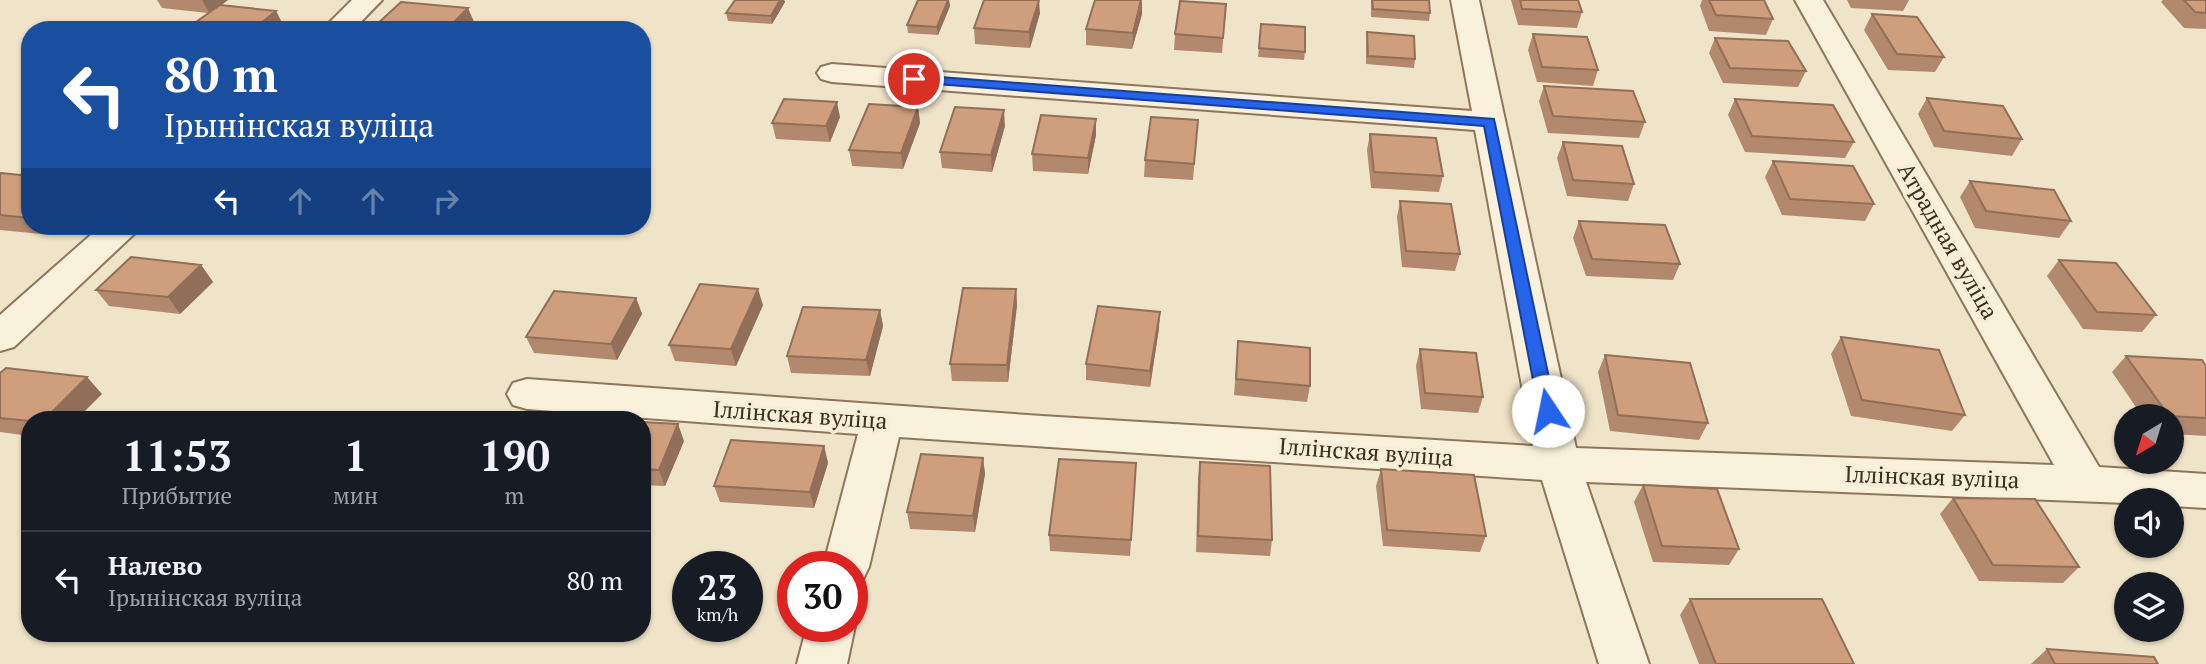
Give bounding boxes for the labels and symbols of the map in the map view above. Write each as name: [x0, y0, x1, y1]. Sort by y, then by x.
pin: [884, 49, 944, 109]
street label: Атрадная вуліца: [1891, 157, 2006, 325]
position arrow: [1511, 374, 1585, 448]
street label: Іллінская вуліца: [712, 393, 889, 436]
north arrow: [2114, 404, 2184, 474]
street label: Іллінская вуліца: [1278, 430, 1455, 473]
street label: Іллінская вуліца: [1844, 458, 2020, 495]
speed limit sign: 30: [777, 551, 868, 642]

